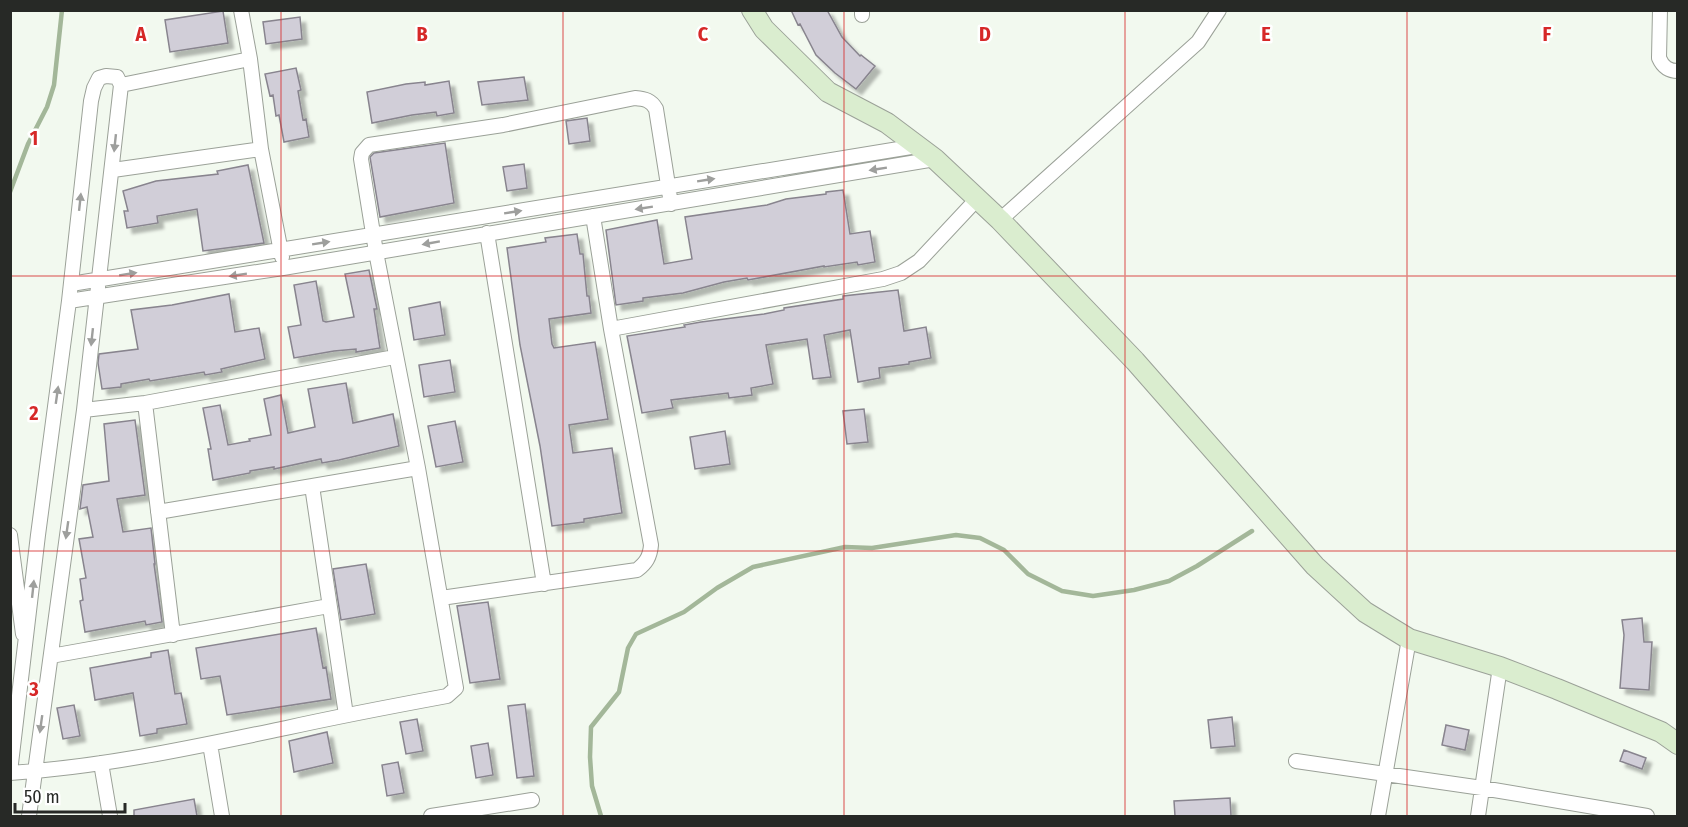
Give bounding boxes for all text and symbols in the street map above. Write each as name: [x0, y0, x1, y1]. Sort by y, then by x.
text: A: [135, 22, 148, 46]
text: B: [416, 22, 428, 46]
text: C: [698, 22, 709, 46]
text: D: [979, 22, 991, 46]
text: E: [1261, 22, 1271, 46]
text: F: [1543, 22, 1552, 46]
text: 1: [30, 126, 38, 150]
one-way arrow: [110, 134, 120, 153]
one-way arrow: [868, 165, 887, 174]
one-way arrow: [696, 176, 715, 185]
one-way arrow: [75, 192, 85, 211]
one-way arrow: [634, 204, 653, 213]
one-way arrow: [504, 207, 523, 216]
one-way arrow: [421, 238, 440, 247]
one-way arrow: [311, 239, 330, 248]
one-way arrow: [119, 270, 138, 279]
one-way arrow: [229, 270, 248, 279]
one-way arrow: [87, 327, 97, 346]
one-way arrow: [52, 386, 62, 405]
text: 2: [28, 401, 39, 425]
one-way arrow: [63, 521, 72, 540]
one-way arrow: [28, 579, 38, 598]
text: 3: [28, 677, 39, 701]
one-way arrow: [37, 714, 46, 733]
scale bar: [15, 776, 124, 814]
text: 50 m: [24, 786, 60, 808]

